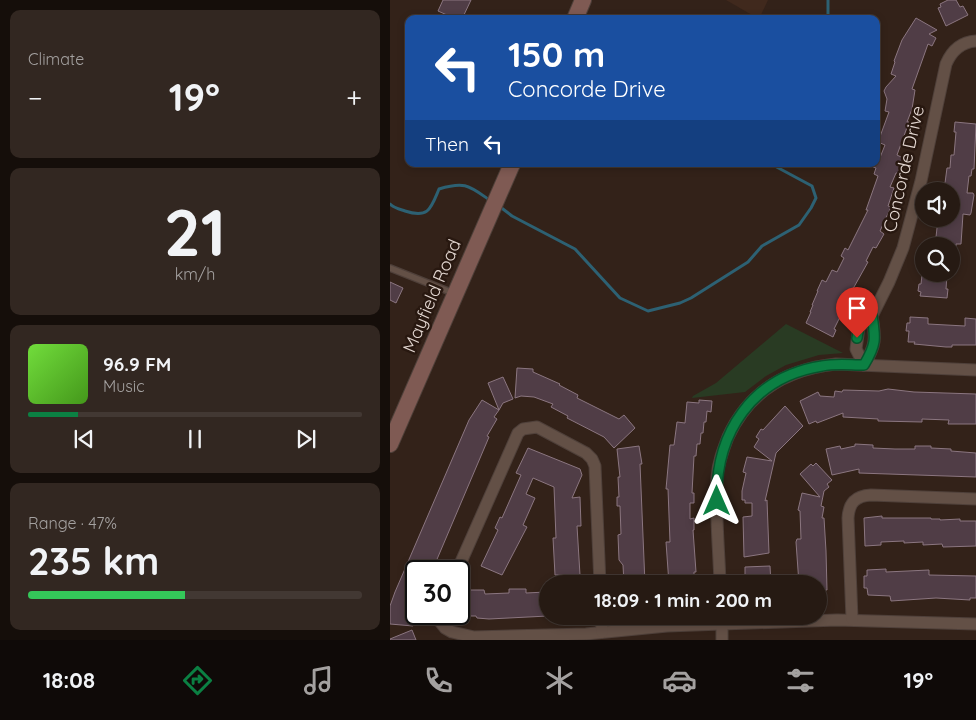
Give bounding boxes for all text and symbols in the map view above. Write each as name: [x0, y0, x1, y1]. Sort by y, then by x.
text: 150 m: [508, 32, 605, 76]
icon: left: [425, 35, 490, 100]
text: Climate: [28, 49, 84, 69]
text: 19°: [169, 73, 220, 121]
text: Concorde Drive: [508, 75, 666, 103]
text: −: [28, 80, 43, 115]
text: +: [346, 80, 362, 115]
street label: Concorde Drive: [878, 103, 929, 234]
icon: left: [479, 130, 507, 158]
text: Then: [425, 132, 469, 156]
map controls: [915, 182, 960, 282]
button: sound: [915, 182, 960, 227]
text: 21: [164, 191, 226, 272]
street label: Mayfield Road: [397, 236, 466, 356]
button: search: [915, 237, 960, 282]
text: km/h: [175, 264, 215, 284]
pin: [836, 287, 878, 338]
icon: arrive: [843, 294, 871, 322]
text: 96.9 FM: [103, 352, 171, 376]
text: Music: [103, 376, 145, 396]
icon: previous: [70, 425, 98, 453]
icon: pause: [181, 425, 209, 453]
icon: next: [292, 425, 320, 453]
position arrow: [690, 474, 742, 526]
text: Range · 47%: [28, 513, 117, 533]
text: 235 km: [28, 537, 159, 585]
speed limit sign: 30: [405, 560, 470, 625]
text: 18:09 · 1 min · 200 m: [594, 588, 772, 612]
icon: directions: [180, 663, 215, 698]
icon: music: [301, 663, 336, 698]
icon: phone: [421, 663, 456, 698]
icon: climate: [542, 663, 577, 698]
icon: car: [662, 663, 697, 698]
icon: filters: [783, 663, 818, 698]
text: 18:08: [43, 666, 95, 694]
text: 19°: [903, 666, 933, 694]

